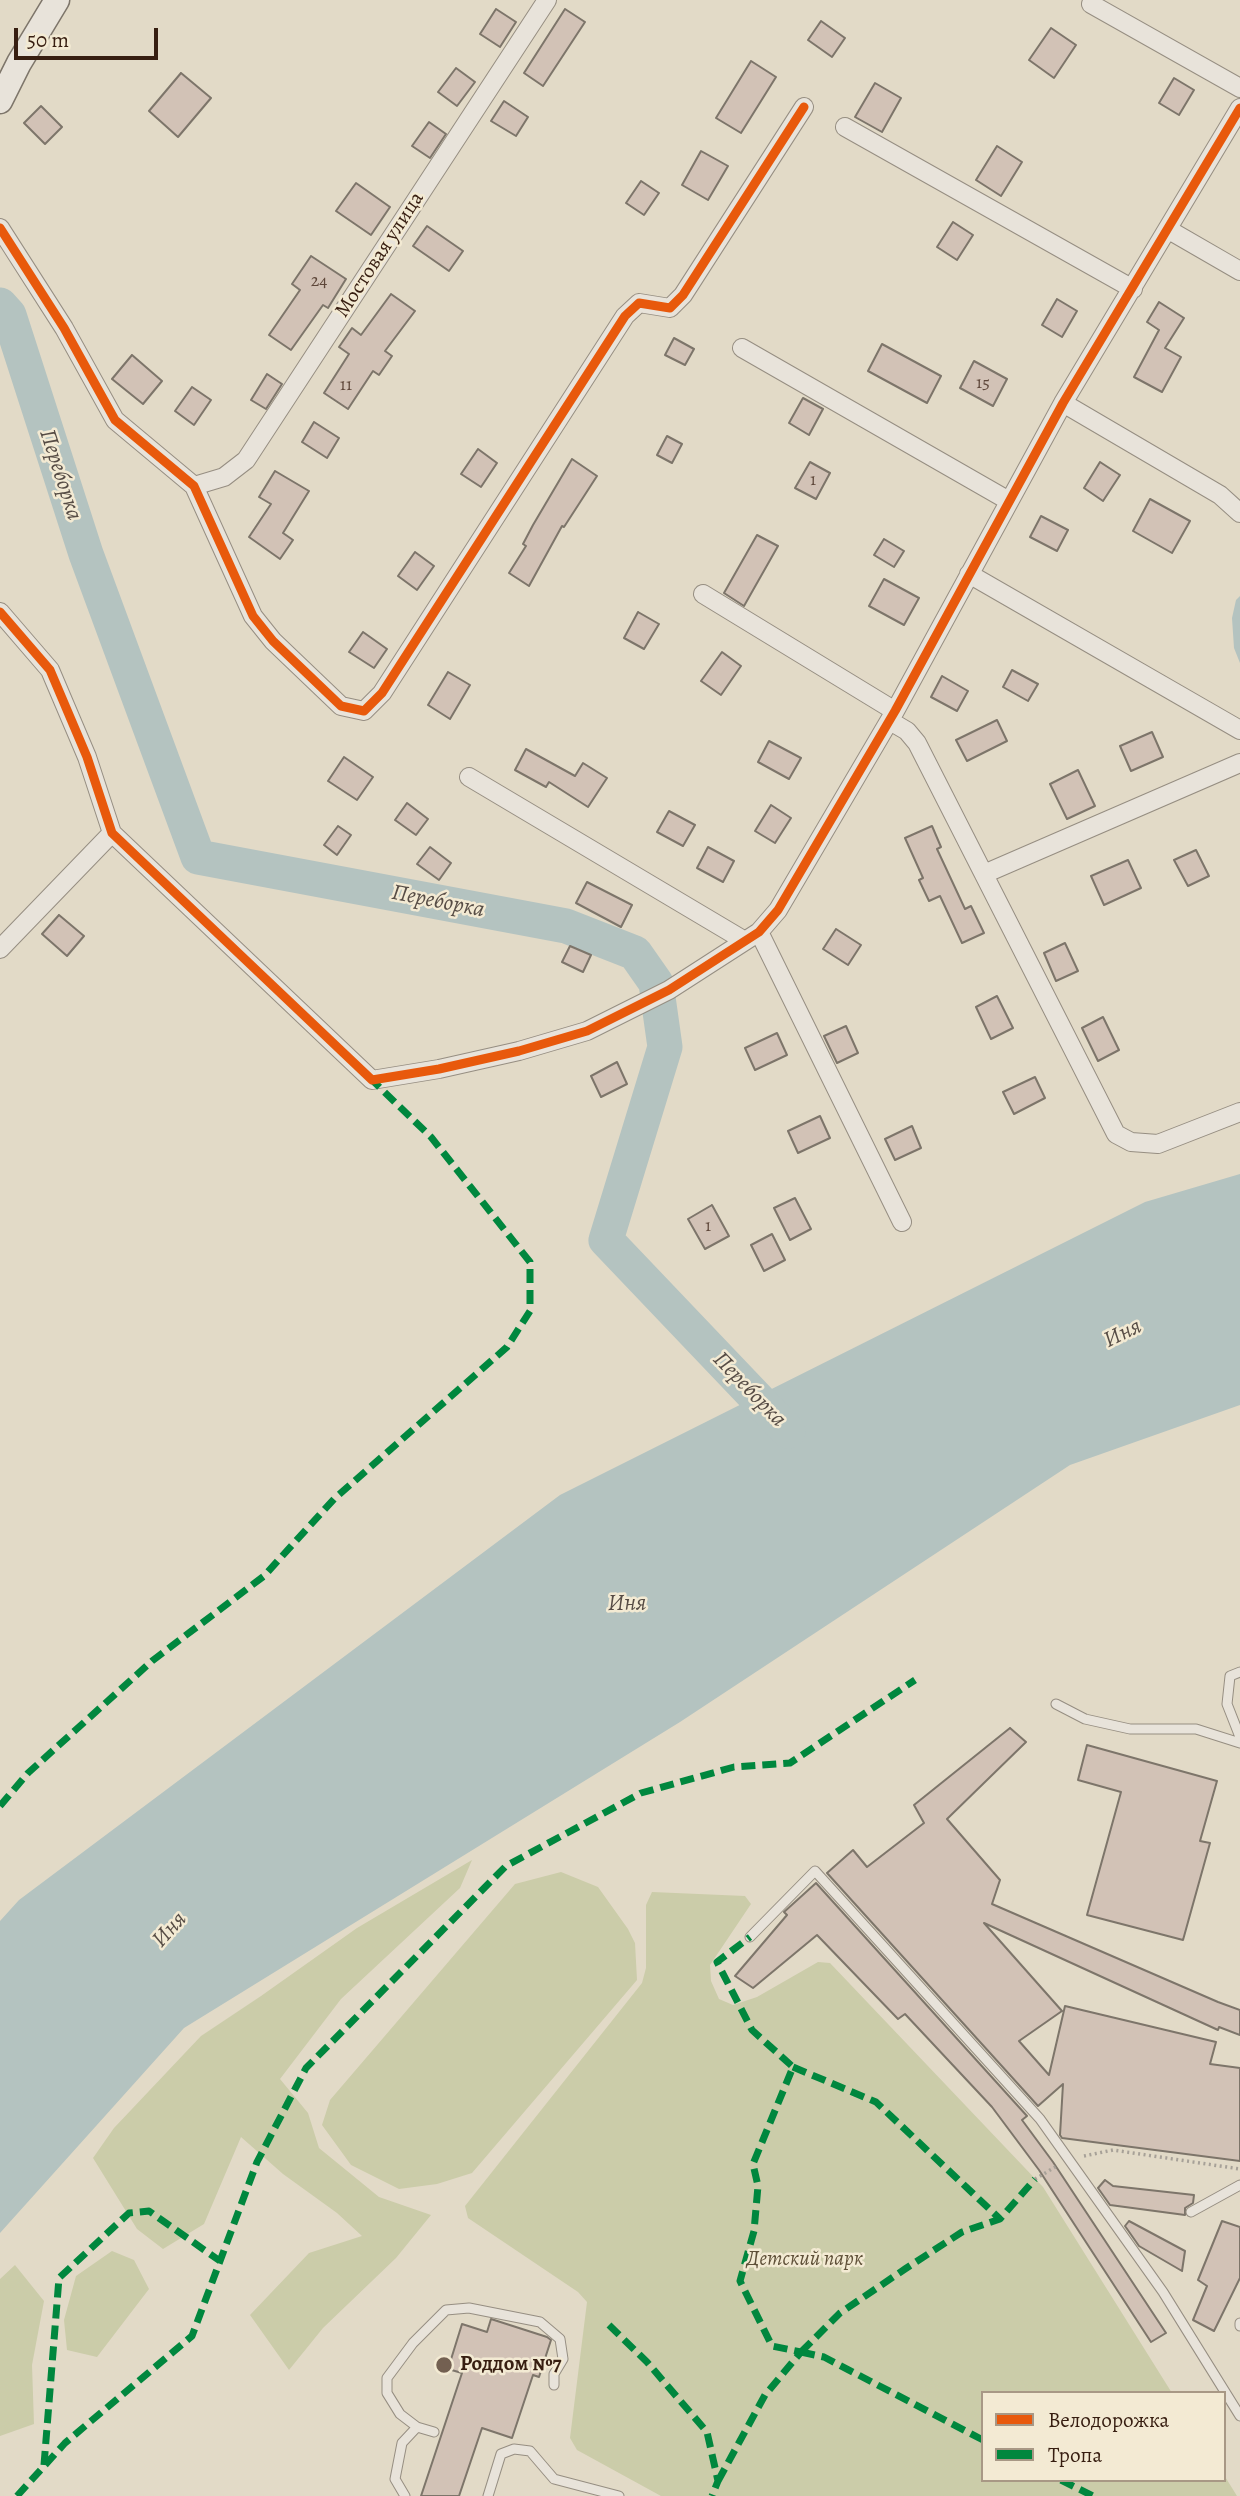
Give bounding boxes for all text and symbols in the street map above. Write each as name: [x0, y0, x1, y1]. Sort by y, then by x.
scale bar: [18, 14, 161, 58]
text: 50 m: [27, 26, 69, 54]
street label: Мостовая улица: [330, 187, 430, 323]
house number: 24: [311, 271, 327, 293]
house number: 15: [976, 373, 990, 395]
house number: 11: [340, 375, 352, 397]
water label: Переборка: [32, 426, 88, 524]
house number: 1: [810, 470, 816, 492]
water label: Переборка: [389, 879, 487, 925]
house number: 1: [705, 1216, 711, 1238]
water label: Иня: [1100, 1313, 1146, 1355]
water label: Переборка: [706, 1347, 792, 1433]
water label: Иня: [608, 1590, 646, 1618]
water label: Иня: [147, 1906, 193, 1954]
park label: Детский парк: [747, 2247, 863, 2273]
place label: Роддом №7: [460, 2352, 562, 2378]
marker: Роддом №7: [434, 2355, 454, 2375]
legend: [981, 2391, 1226, 2482]
text: Велодорожка: [1048, 2406, 1169, 2434]
text: Тропа: [1048, 2441, 1102, 2469]

